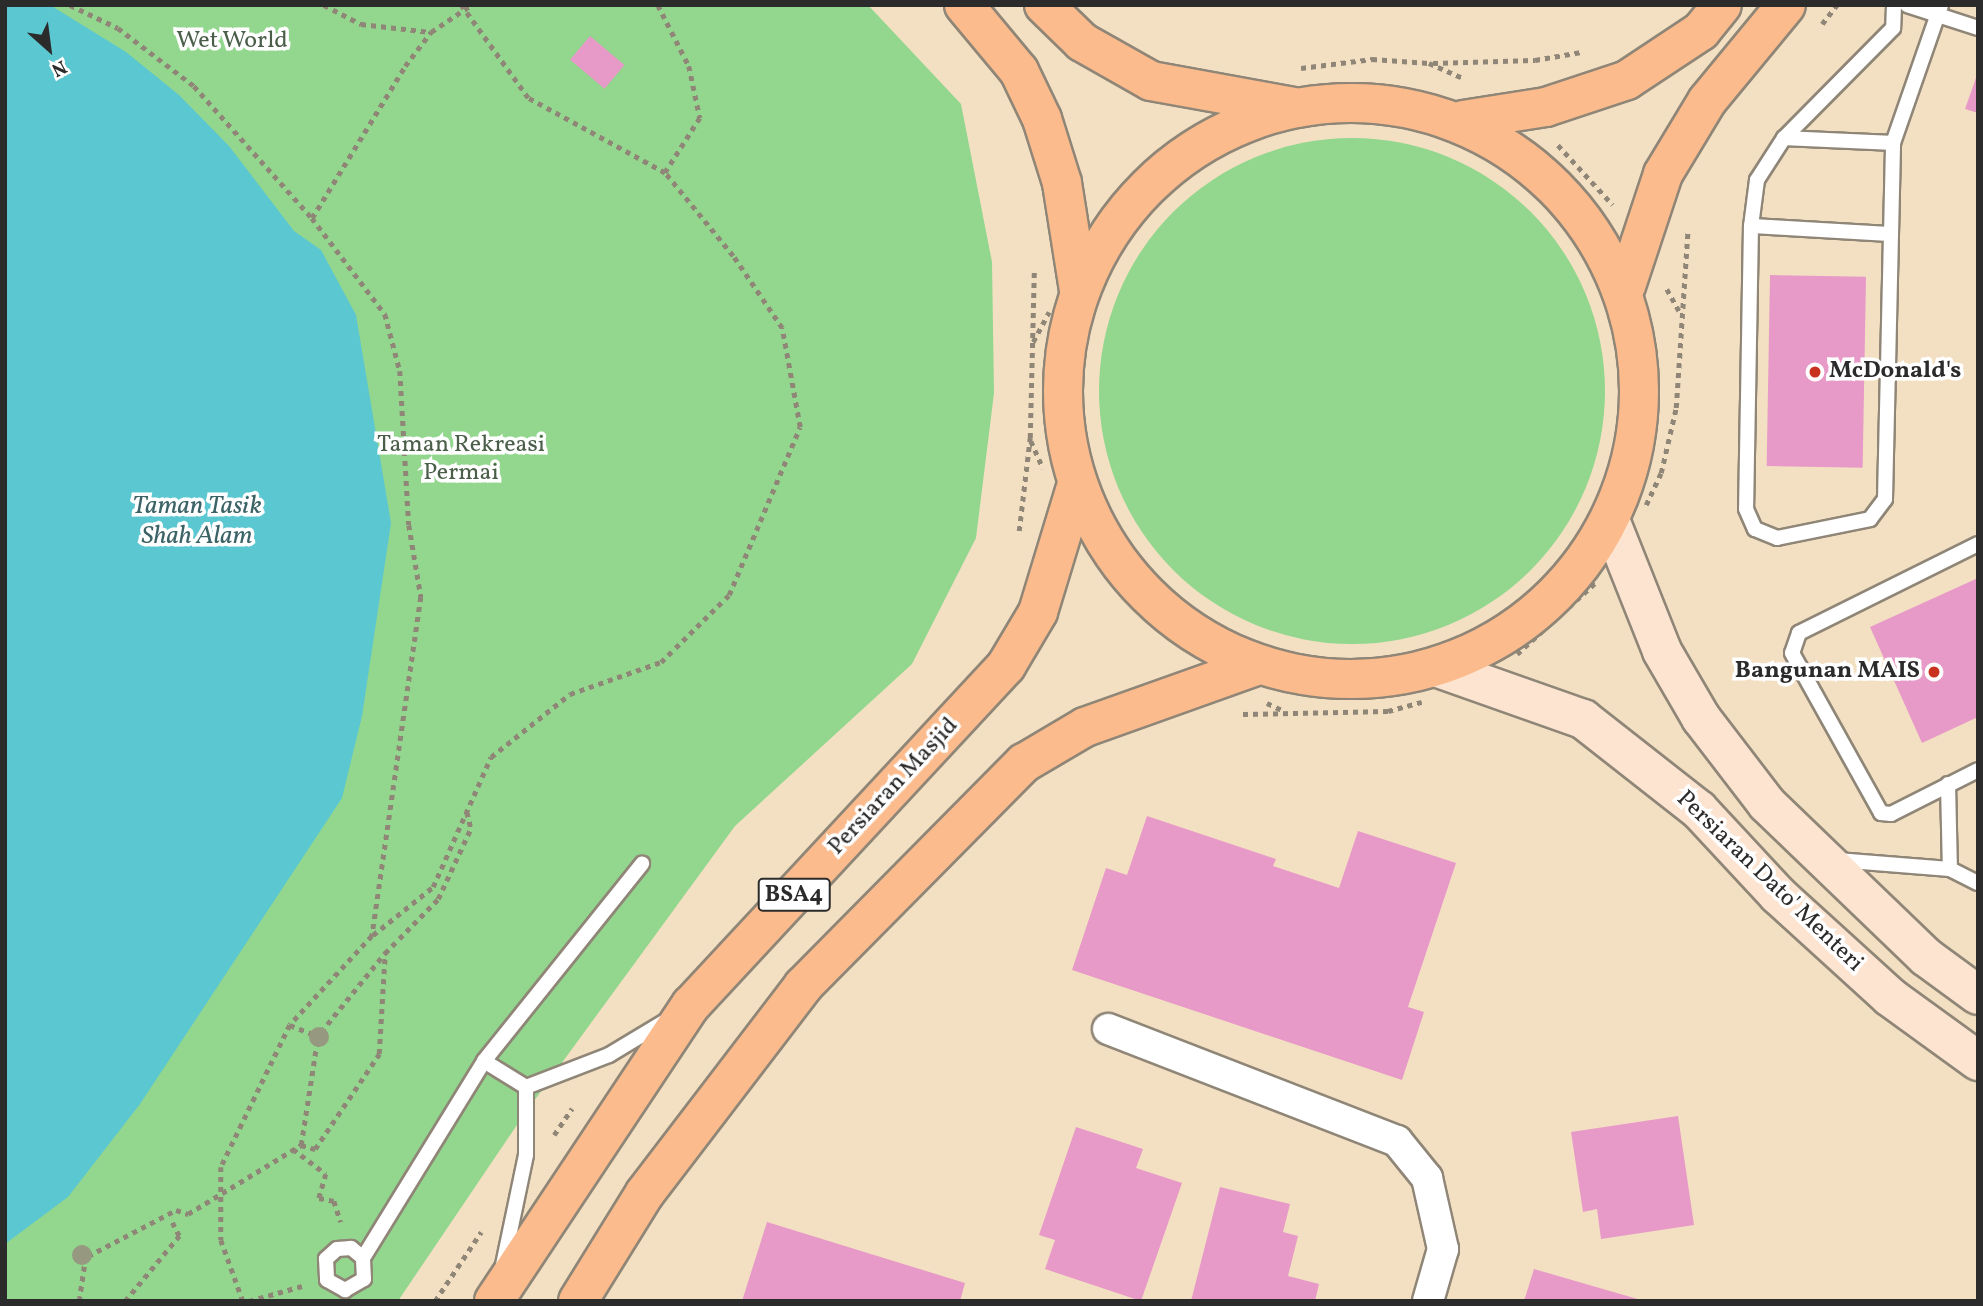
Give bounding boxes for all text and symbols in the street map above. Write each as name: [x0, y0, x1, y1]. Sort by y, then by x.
north arrow: [14, 14, 84, 84]
park label: Wet World: [176, 28, 288, 56]
text: N: [47, 53, 71, 82]
place label: McDonald's: [1829, 358, 1961, 386]
marker: McDonald's: [1807, 364, 1823, 380]
park label: Taman Rekreasi Permai: [377, 432, 545, 488]
water label: Taman Tasik Shah Alam: [132, 491, 262, 552]
place label: Bangunan MAIS: [1735, 658, 1920, 686]
marker: Bangunan MAIS: [1926, 664, 1942, 680]
street label: Persiaran Masjid: [823, 712, 965, 862]
street label: Persiaran Dato' Menteri: [1670, 785, 1868, 979]
road number: BSA4: [757, 876, 831, 914]

